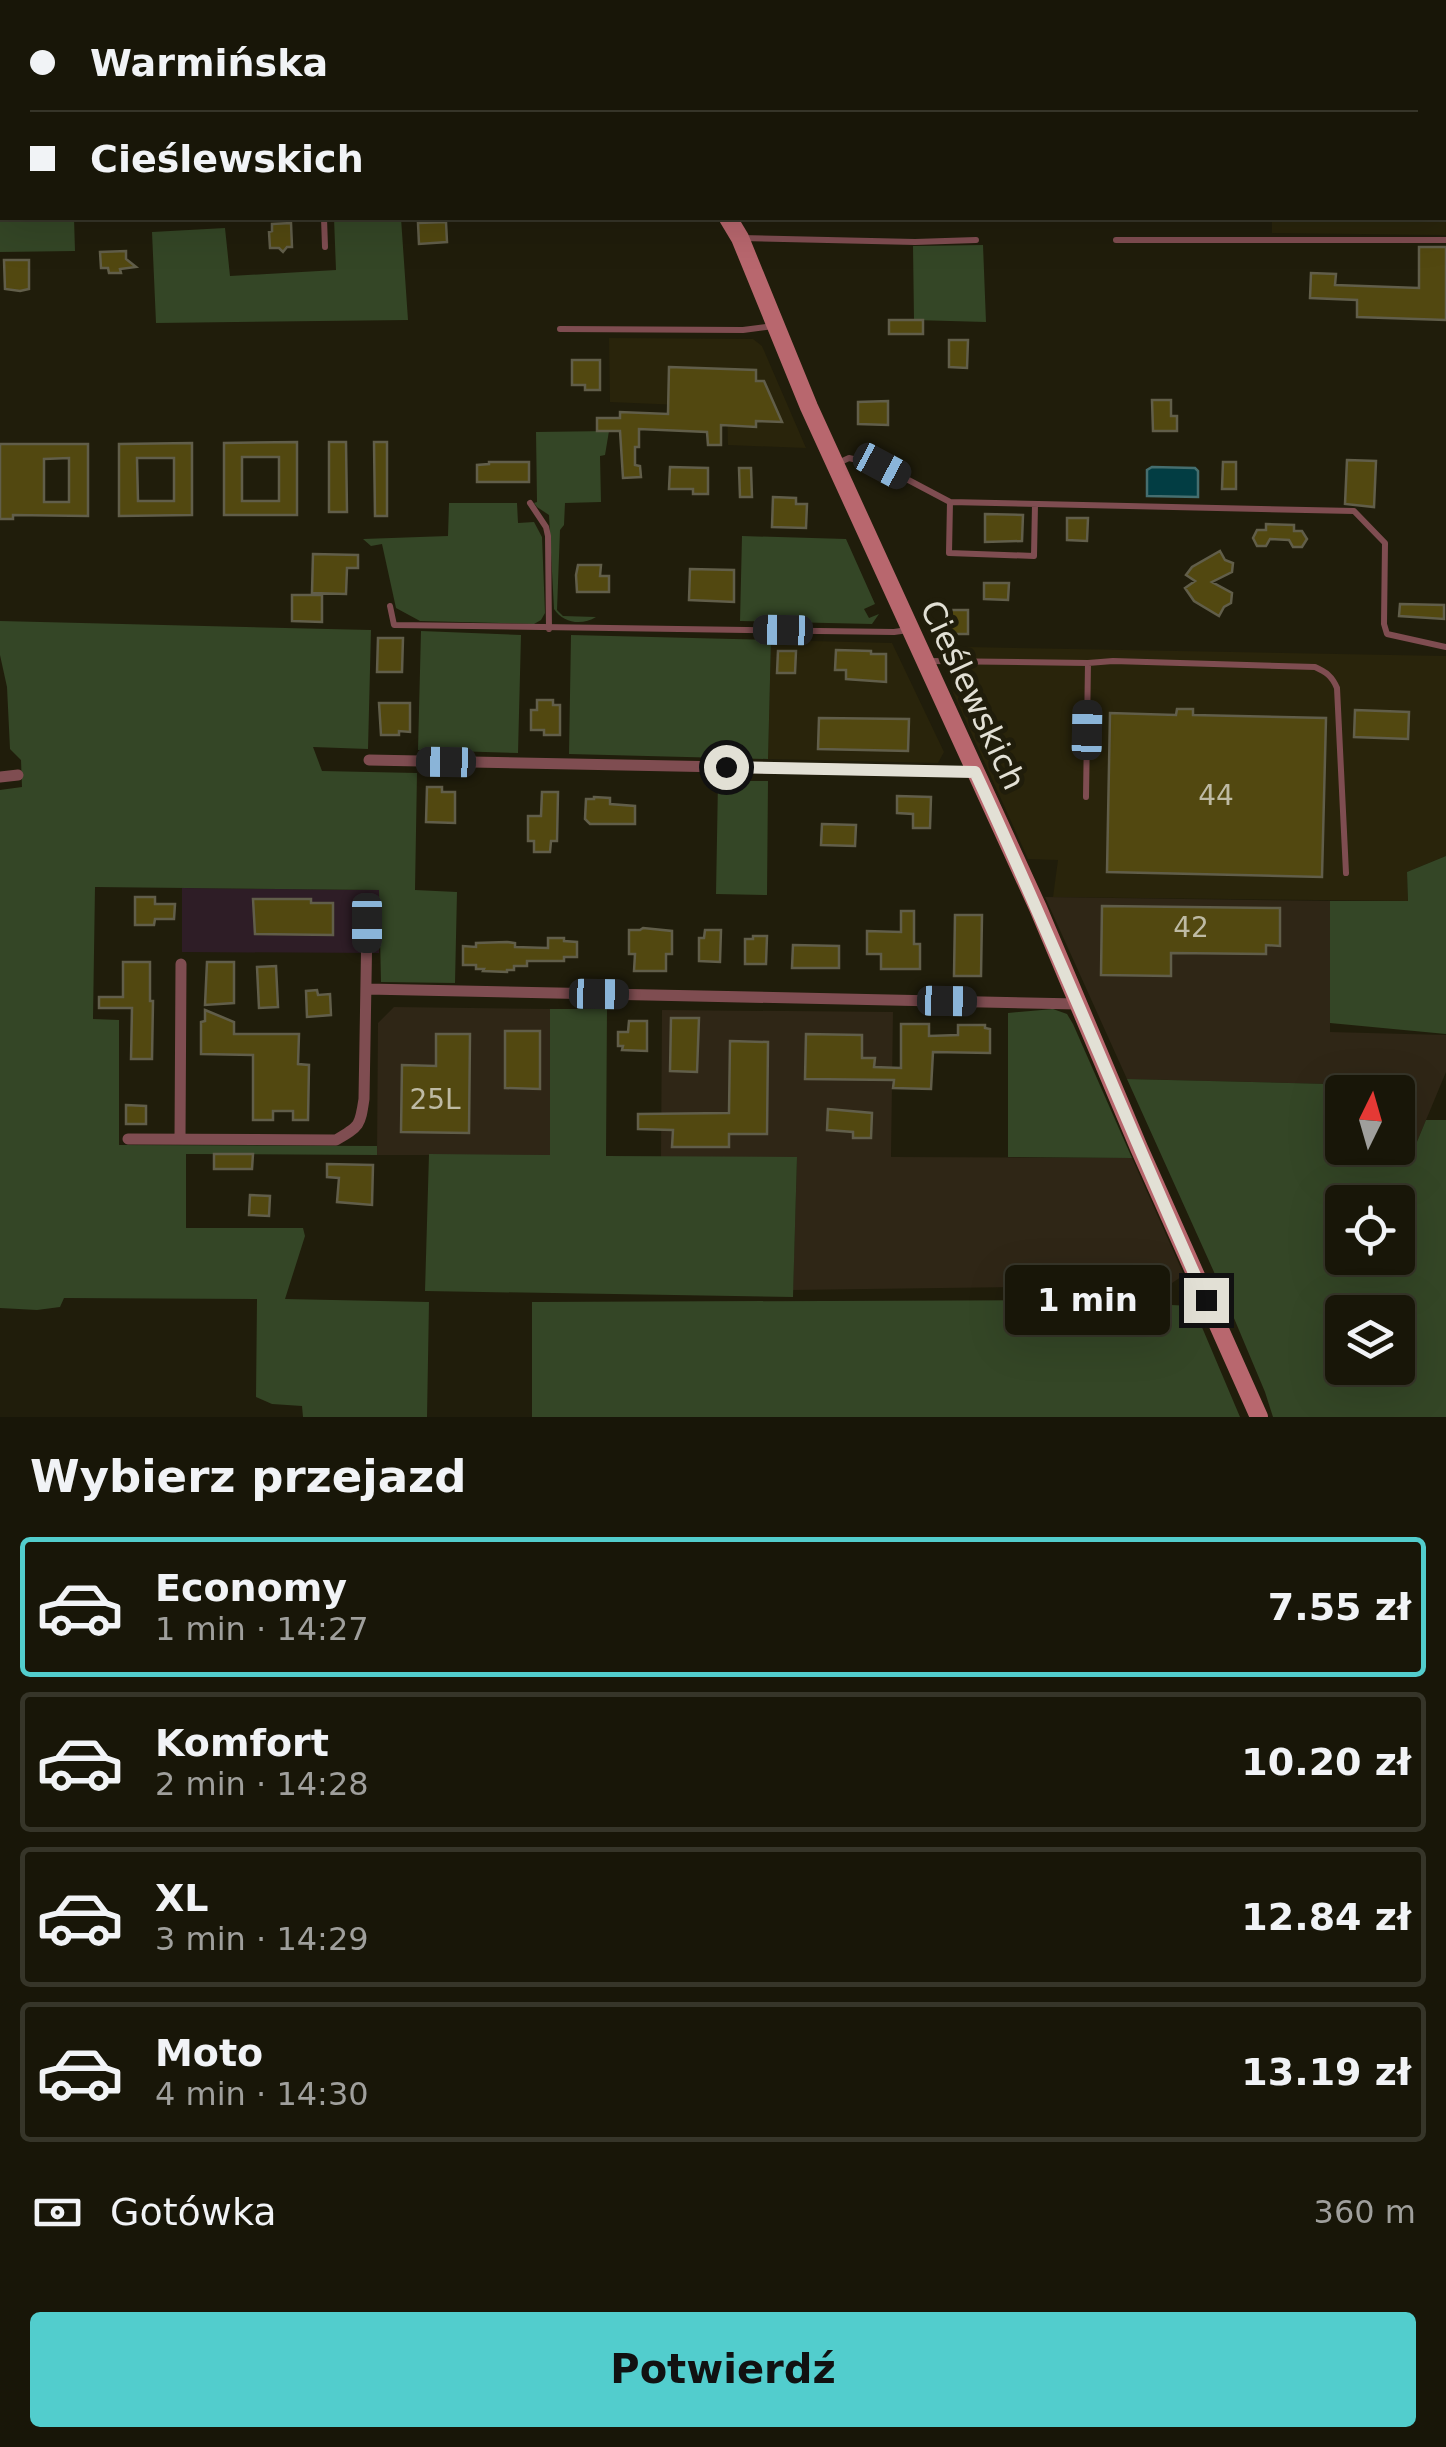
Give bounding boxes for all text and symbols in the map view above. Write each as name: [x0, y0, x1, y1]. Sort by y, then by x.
text: Warmińska: [90, 41, 328, 85]
text: Cieślewskich: [90, 137, 364, 181]
car: [848, 439, 916, 493]
street label: Cieślewskich: [913, 594, 1033, 796]
car: [753, 614, 813, 646]
car: [1071, 700, 1103, 760]
route start: [704, 745, 749, 790]
car: [416, 746, 476, 778]
house number: 44: [1198, 779, 1234, 812]
car: [352, 893, 382, 953]
house number: 42: [1173, 911, 1209, 944]
car: [569, 978, 629, 1010]
car: [917, 985, 977, 1017]
north arrow: [1325, 1075, 1415, 1165]
map controls: [1325, 1075, 1415, 1385]
house number: 25L: [409, 1083, 461, 1116]
button: locate: [1325, 1185, 1415, 1275]
callout: 1 min: [1006, 1265, 1171, 1335]
route end: [1184, 1278, 1229, 1323]
text: 1 min: [1037, 1281, 1138, 1319]
button: layers: [1325, 1295, 1415, 1385]
text: Wybierz przejazd: [30, 1450, 467, 1503]
icon: car: [35, 1562, 125, 1652]
text: Economy: [155, 1566, 347, 1610]
text: 7.55 zł: [1268, 1585, 1411, 1629]
text: 1 min · 14:27: [155, 1610, 369, 1648]
icon: car: [35, 1717, 125, 1807]
text: Komfort: [155, 1721, 329, 1765]
text: 10.20 zł: [1241, 1740, 1411, 1784]
text: 2 min · 14:28: [155, 1765, 369, 1803]
icon: car: [35, 1872, 125, 1962]
text: XL: [155, 1876, 209, 1920]
text: 12.84 zł: [1241, 1895, 1411, 1939]
text: 3 min · 14:29: [155, 1920, 369, 1958]
icon: car: [35, 2027, 125, 2117]
text: Moto: [155, 2031, 263, 2075]
text: 13.19 zł: [1241, 2050, 1411, 2094]
text: 4 min · 14:30: [155, 2075, 369, 2113]
icon: cash: [30, 2185, 85, 2240]
text: Gotówka: [110, 2190, 277, 2234]
text: 360 m: [1314, 2193, 1416, 2231]
button: Potwierdź: [30, 2312, 1416, 2427]

